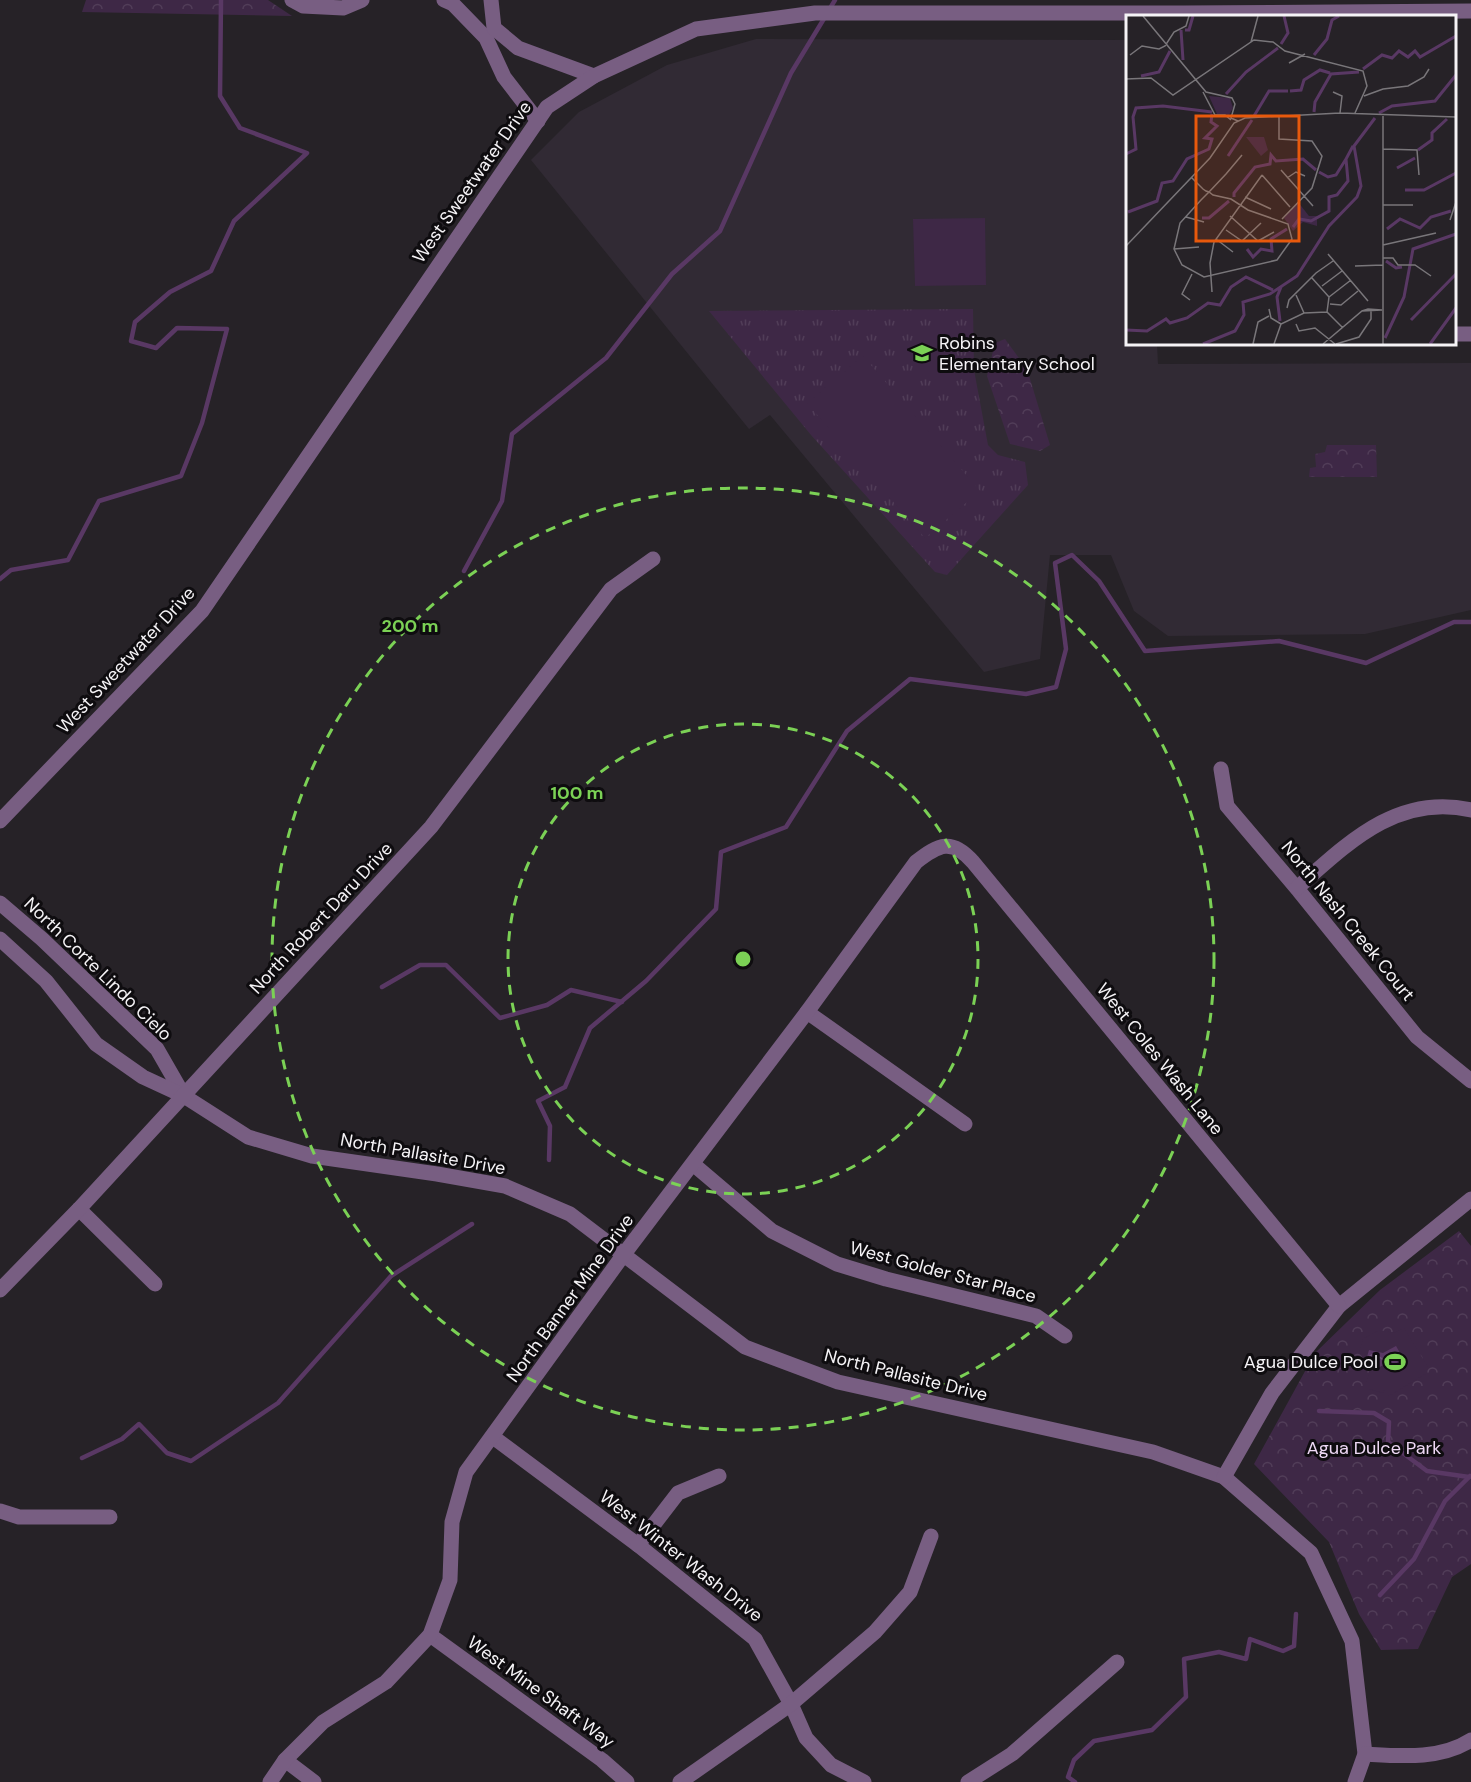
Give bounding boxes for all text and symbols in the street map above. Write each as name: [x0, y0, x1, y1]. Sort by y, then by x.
inset map: [1126, 15, 1456, 345]
street label: West Sweetwater Drive: [407, 96, 537, 268]
place label: Robins Elementary School: [939, 331, 1095, 376]
school or university icon: Robins Elementary School: [910, 341, 934, 365]
street label: West Sweetwater Drive: [52, 581, 200, 739]
text: 200 m: [382, 614, 438, 638]
text: 100 m: [550, 781, 604, 805]
street label: North Nash Creek Court: [1276, 836, 1420, 1006]
street label: North Robert Daru Drive: [244, 837, 398, 999]
street label: North Corte Lindo Cielo: [19, 892, 177, 1046]
centre of rings: [733, 949, 753, 969]
street label: West Coles Wash Lane: [1091, 978, 1229, 1140]
street label: North Pallasite Drive: [338, 1128, 508, 1180]
street label: North Banner Mine Drive: [501, 1209, 639, 1387]
street label: West Golder Star Place: [847, 1236, 1039, 1308]
street label: North Pallasite Drive: [822, 1343, 990, 1407]
place label: Agua Dulce Pool: [1244, 1350, 1378, 1374]
sports icon: Agua Dulce Pool: [1383, 1350, 1407, 1374]
park label: Agua Dulce Park: [1307, 1436, 1441, 1460]
street label: West Winter Wash Drive: [594, 1485, 768, 1627]
street label: West Mine Shaft Way: [462, 1630, 620, 1754]

